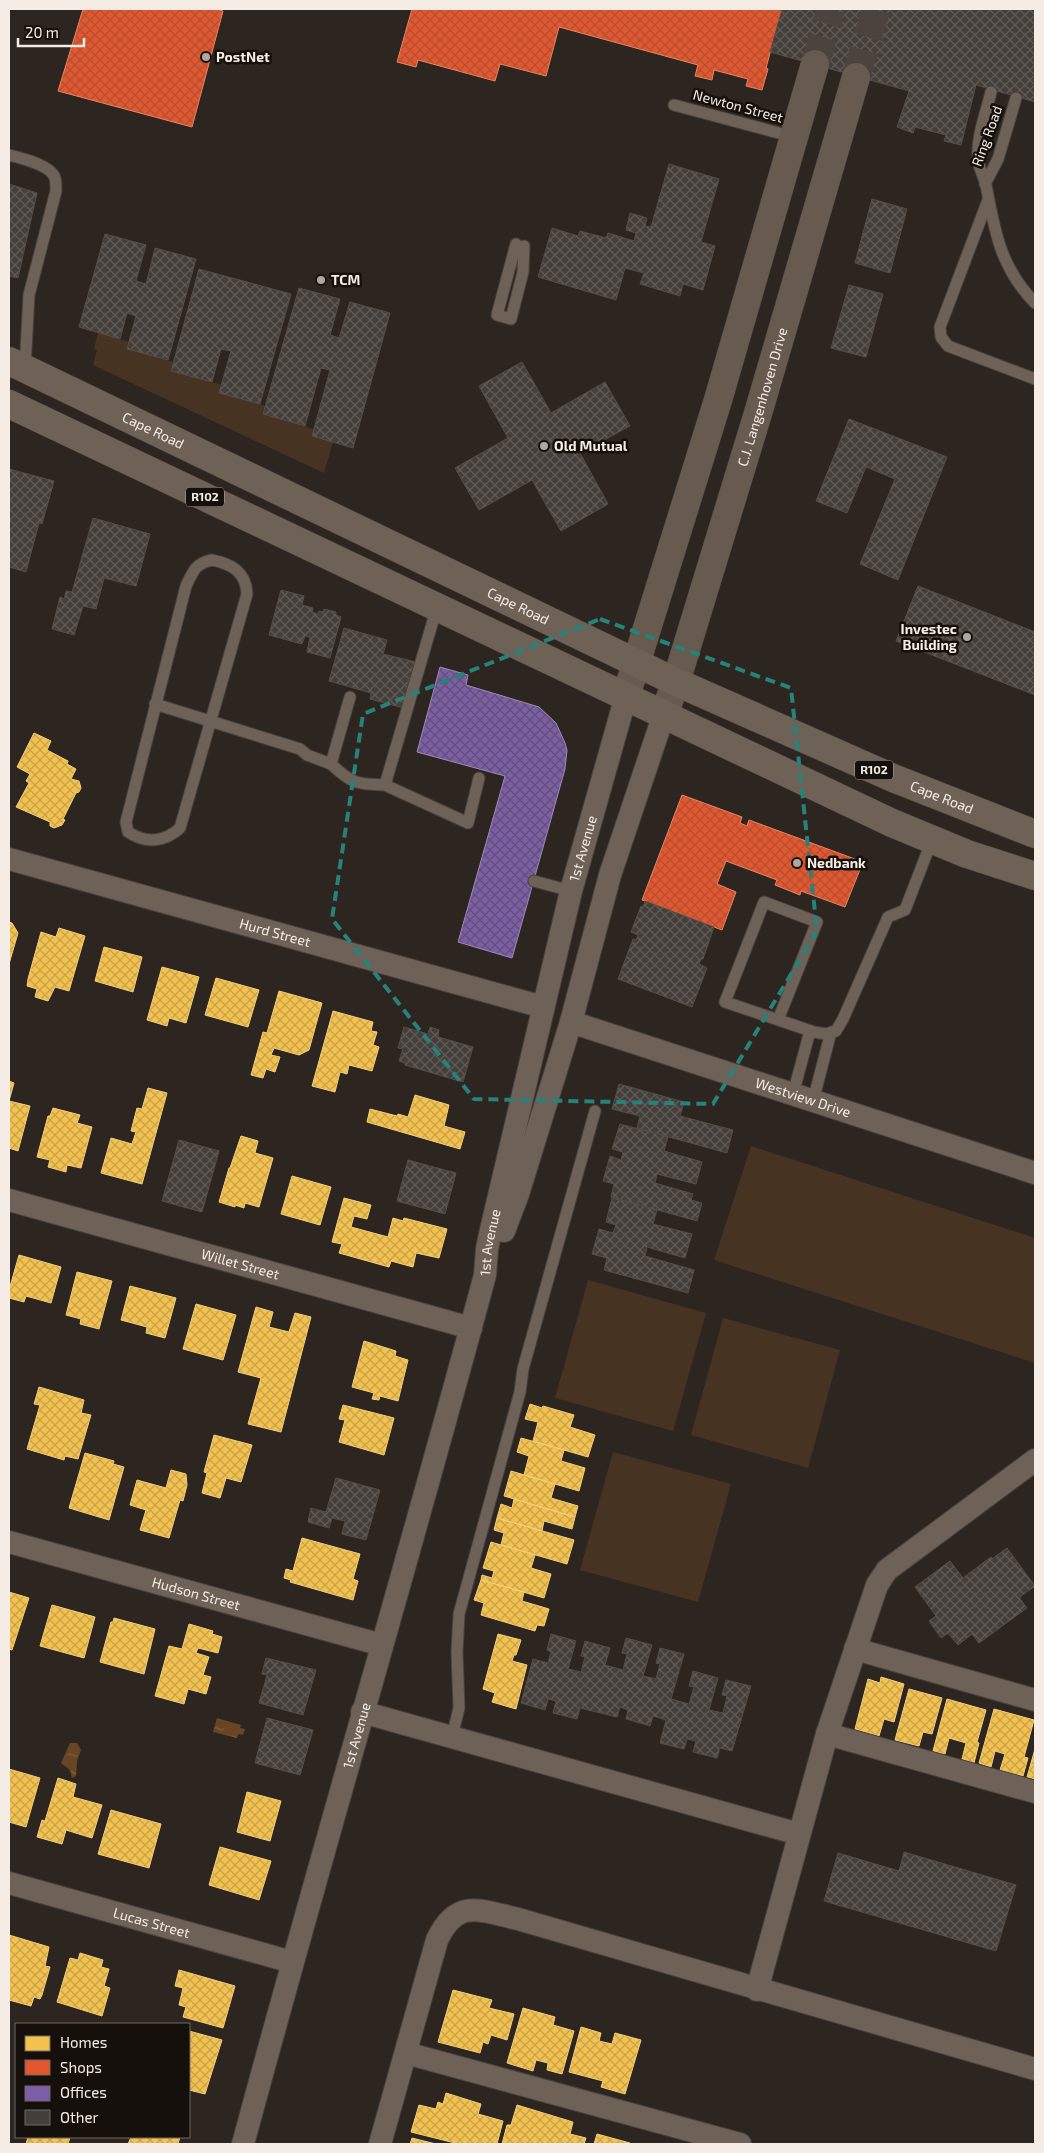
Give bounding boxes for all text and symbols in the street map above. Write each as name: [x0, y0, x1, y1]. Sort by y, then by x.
scale bar: [18, 15, 84, 47]
text: 20 m: [25, 23, 59, 41]
place label: PostNet: [216, 48, 270, 65]
marker: PostNet: [200, 51, 212, 63]
street label: Newton Street: [691, 85, 785, 126]
street label: Ring Road: [968, 103, 1005, 169]
place label: TCM: [331, 271, 361, 288]
marker: TCM: [315, 274, 327, 286]
street label: C.J. Langenhoven Drive: [733, 325, 791, 468]
street label: Cape Road: [120, 408, 187, 452]
place label: Old Mutual: [554, 437, 628, 454]
marker: Old Mutual: [538, 440, 550, 452]
road number: R102: [186, 488, 224, 507]
street label: Cape Road: [485, 583, 552, 628]
place label: Investec Building: [901, 620, 957, 653]
marker: Investec Building: [961, 631, 973, 643]
road number: R102: [855, 760, 893, 780]
street label: Cape Road: [908, 777, 976, 817]
street label: 1st Avenue: [565, 813, 600, 883]
place label: Nedbank: [807, 854, 866, 871]
marker: Nedbank: [791, 857, 803, 869]
street label: Hurd Street: [238, 914, 313, 950]
street label: Westview Drive: [753, 1074, 853, 1120]
street label: 1st Avenue: [476, 1207, 504, 1277]
street label: Willet Street: [200, 1245, 281, 1282]
street label: Hudson Street: [150, 1573, 242, 1613]
street label: 1st Avenue: [339, 1700, 374, 1770]
street label: Lucas Street: [111, 1904, 192, 1941]
legend: [15, 2023, 190, 2138]
text: Homes: [60, 2033, 107, 2051]
text: Shops: [60, 2058, 102, 2076]
text: Offices: [60, 2083, 107, 2101]
text: Other: [60, 2108, 99, 2126]

